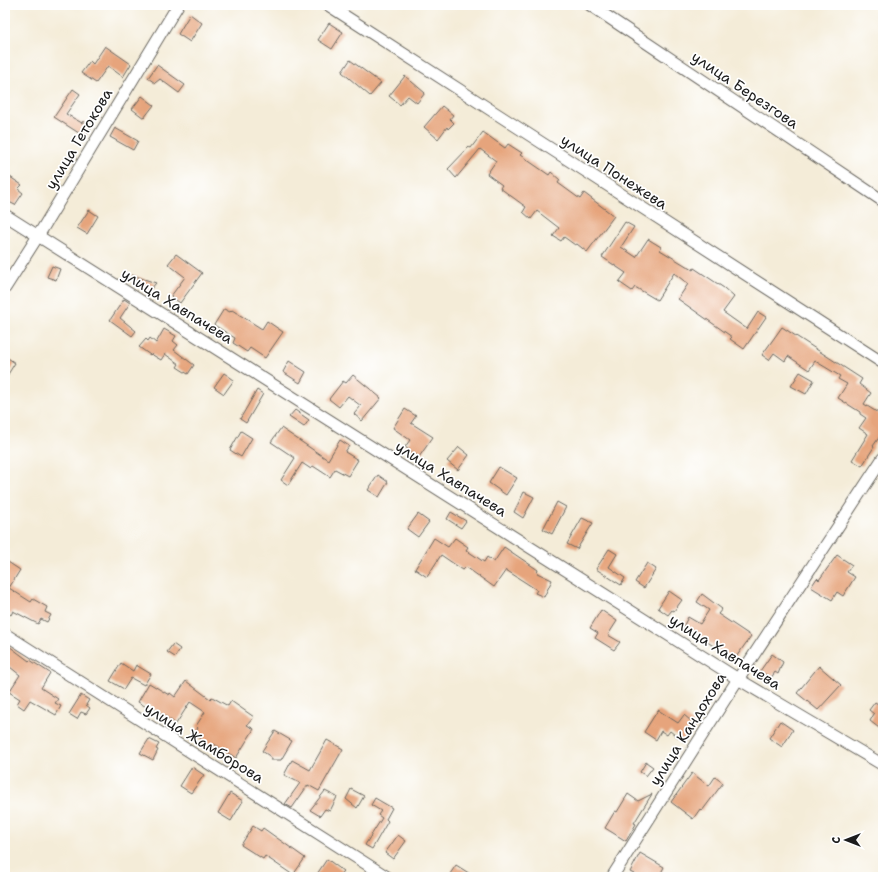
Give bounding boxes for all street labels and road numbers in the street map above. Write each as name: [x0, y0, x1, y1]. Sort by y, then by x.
street label: улица Березгова: [688, 47, 803, 134]
street label: улица Гетокова: [41, 84, 117, 193]
street label: улица Понежева: [557, 130, 672, 214]
street label: улица Хавпачева: [117, 264, 237, 349]
street label: улица Хавпачева: [391, 437, 511, 522]
street label: улица Хавпачева: [665, 610, 785, 695]
street label: улица Кандохова: [645, 668, 731, 789]
street label: улица Жамборова: [140, 698, 268, 788]

